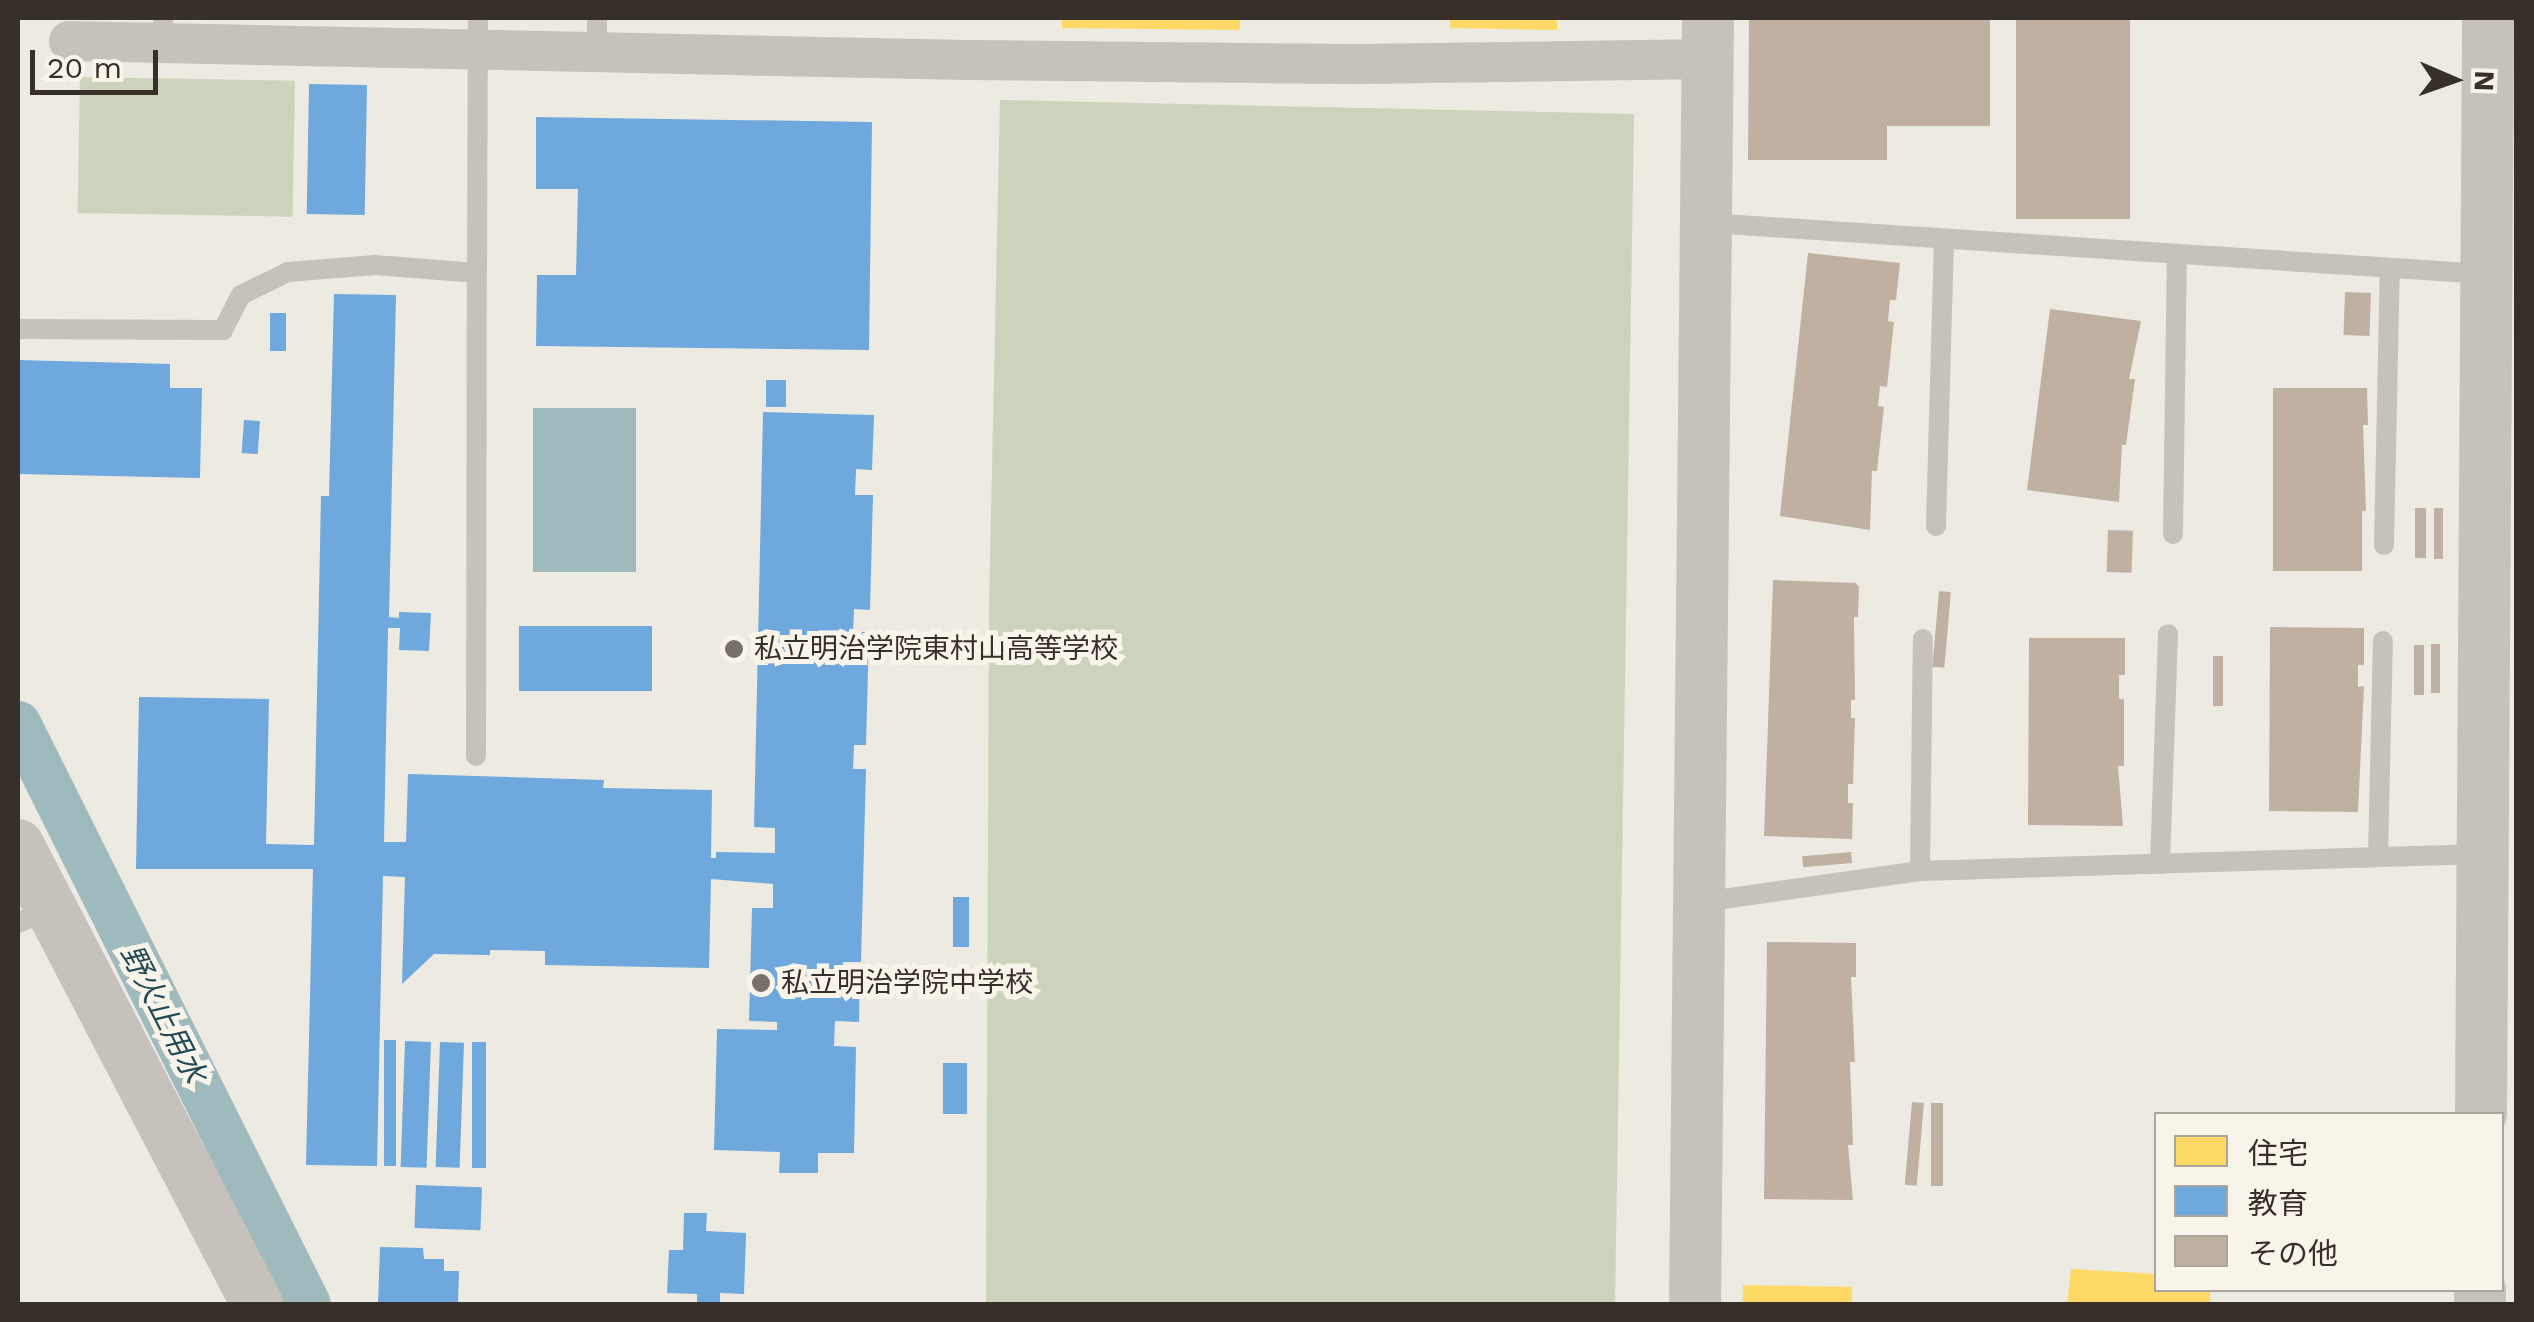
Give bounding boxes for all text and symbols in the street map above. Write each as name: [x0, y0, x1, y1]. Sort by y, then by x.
scale bar: [35, 30, 162, 92]
north arrow: [2404, 30, 2504, 130]
text: 20 m: [47, 50, 122, 85]
text: N: [2468, 70, 2501, 92]
place label: 私立明治学院東村山高等学校: [754, 632, 1118, 666]
marker: 私立明治学院東村山高等学校: [723, 638, 745, 660]
water label: 野火止用水: [113, 939, 213, 1089]
place label: 私立明治学院中学校: [781, 966, 1033, 1000]
marker: 私立明治学院中学校: [750, 972, 772, 994]
legend: [2154, 1112, 2504, 1292]
text: 住宅: [2248, 1136, 2308, 1171]
text: 教育: [2248, 1186, 2308, 1221]
text: その他: [2248, 1236, 2338, 1271]

